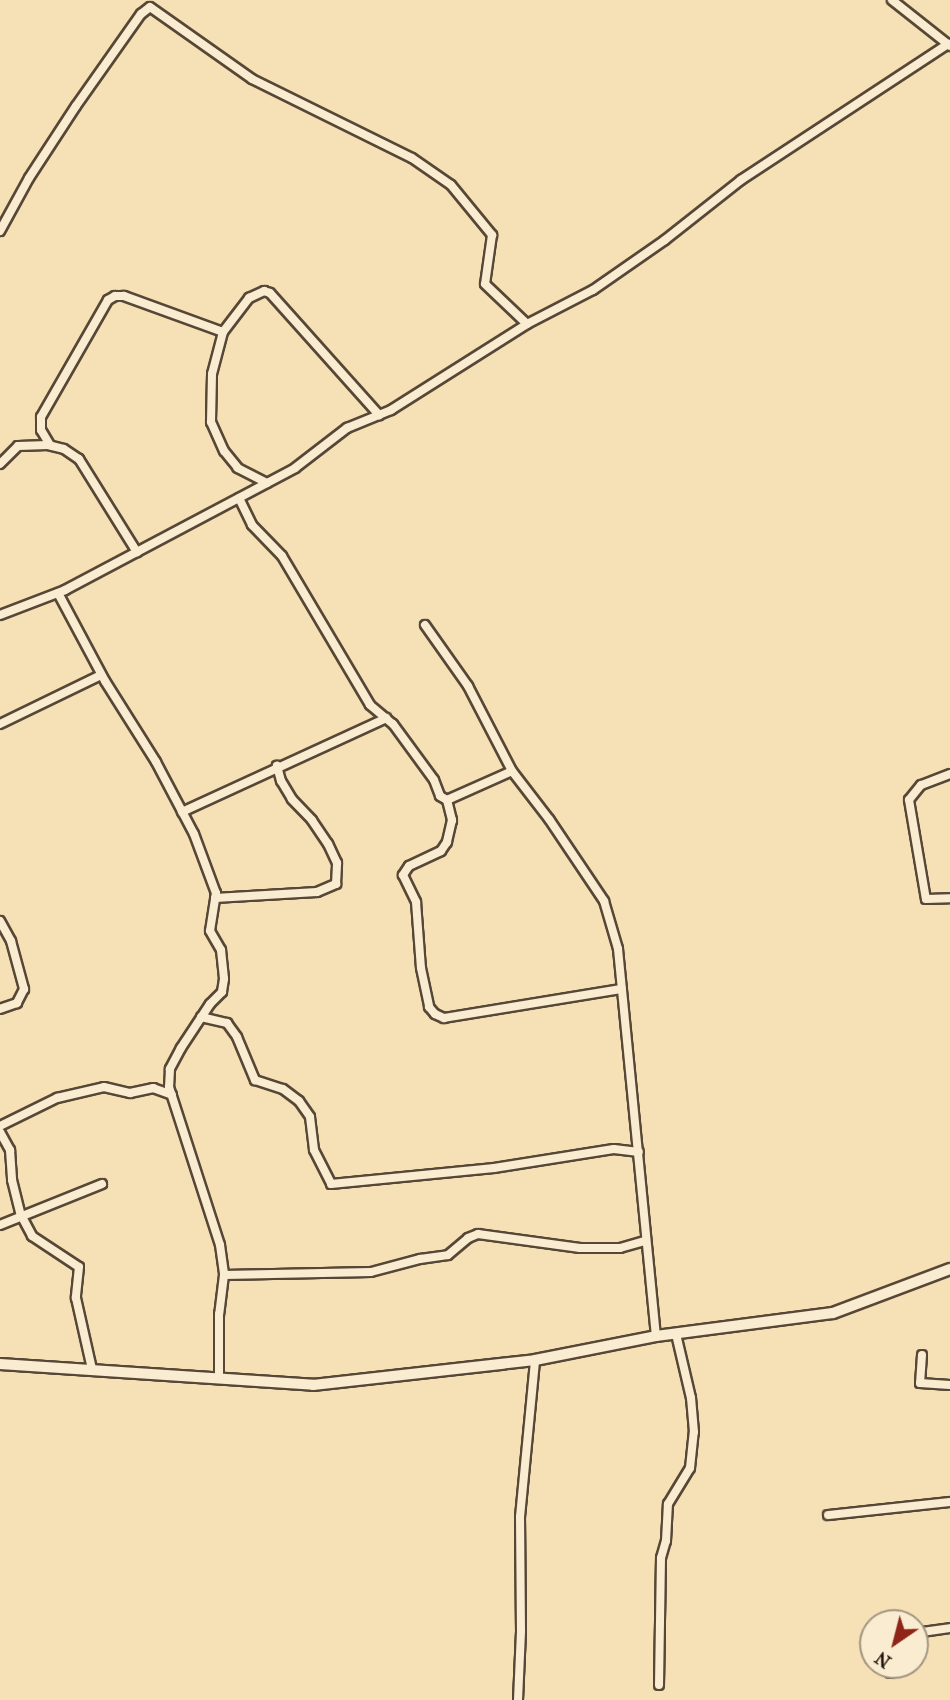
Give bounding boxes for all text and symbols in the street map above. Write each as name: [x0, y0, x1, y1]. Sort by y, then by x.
north arrow: [859, 1609, 929, 1679]
text: N: [871, 1646, 895, 1673]

